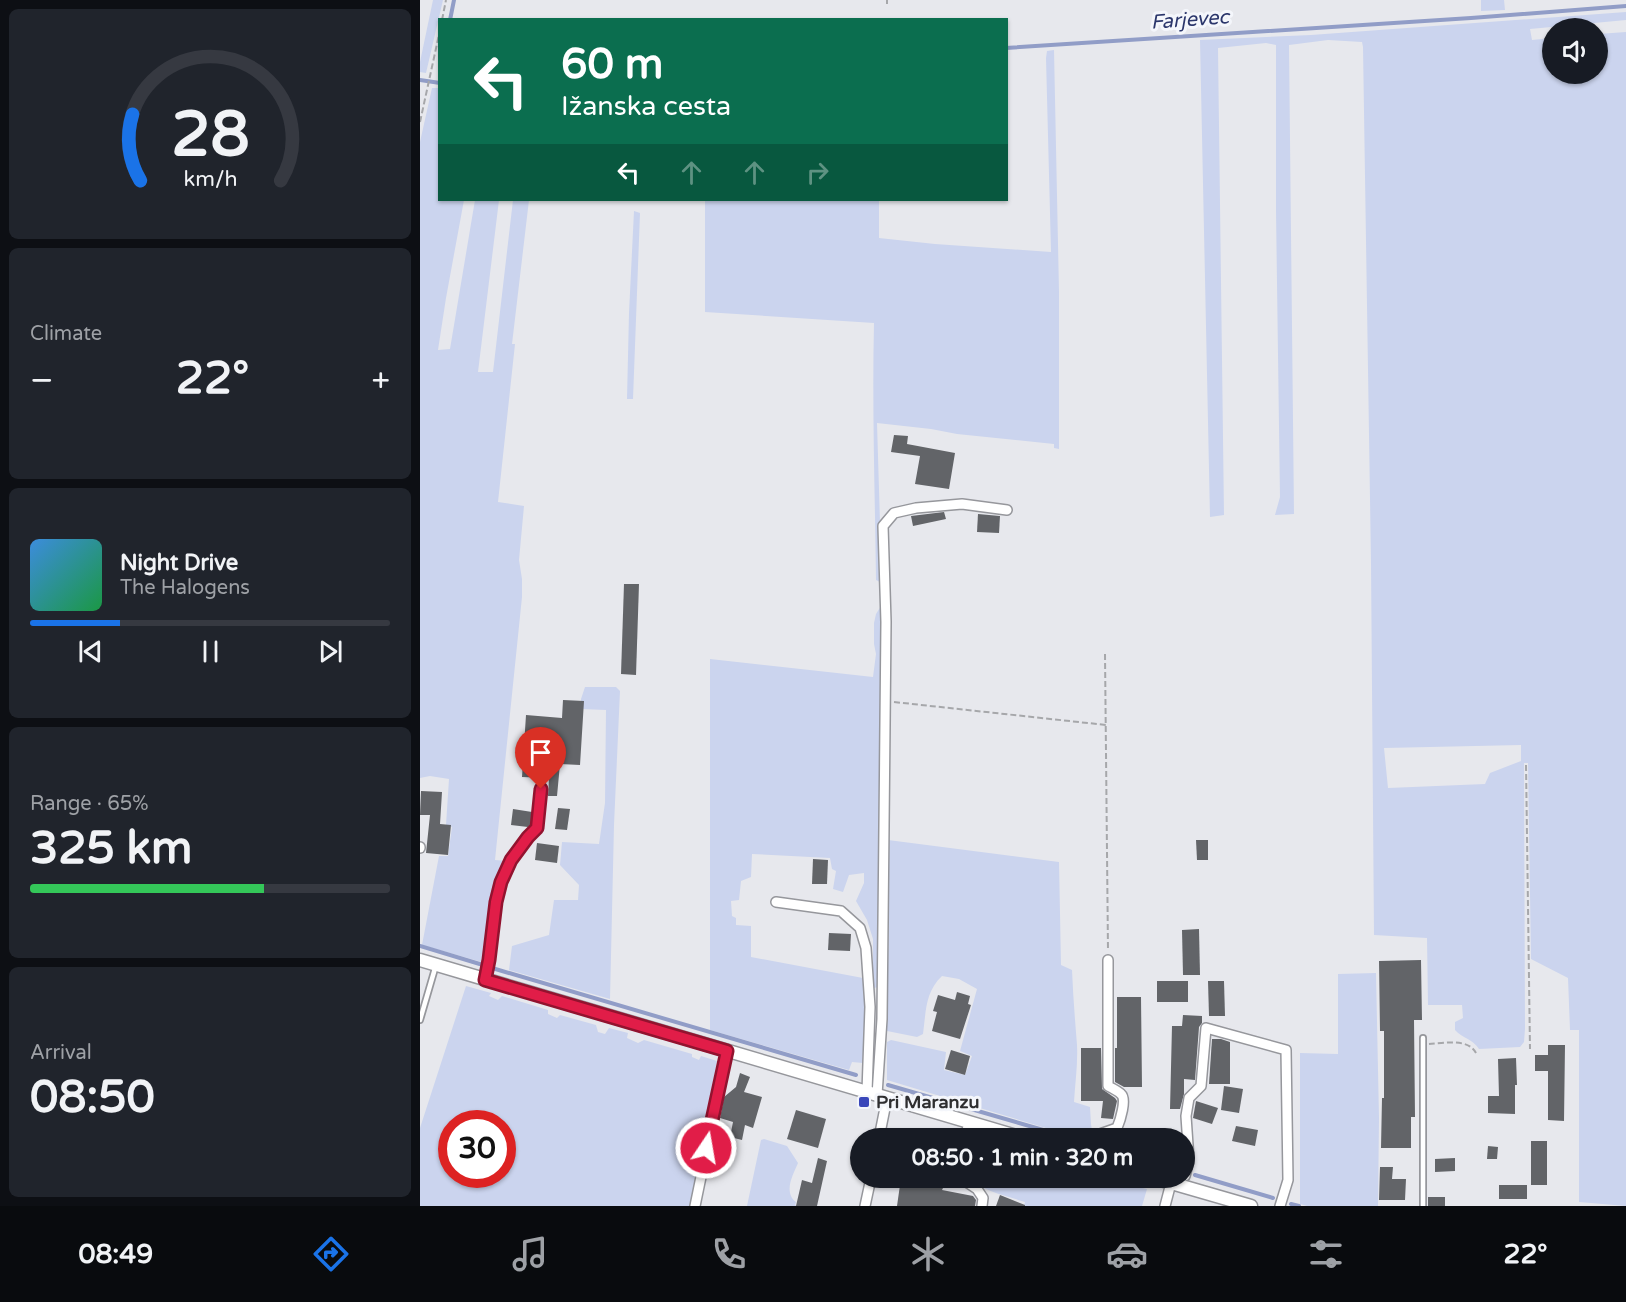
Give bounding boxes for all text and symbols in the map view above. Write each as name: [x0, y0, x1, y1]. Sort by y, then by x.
water label: Farjevec: [1150, 5, 1232, 35]
map controls: [1542, 18, 1608, 84]
button: sound: [1542, 18, 1608, 84]
text: 60 m: [561, 39, 663, 90]
icon: left: [462, 42, 540, 120]
text: Ižanska cesta: [561, 90, 731, 123]
text: 28: [171, 98, 249, 173]
icon: left: [612, 156, 645, 189]
icon: ahead: [675, 156, 708, 189]
icon: ahead: [738, 156, 771, 189]
icon: right: [801, 156, 834, 189]
text: km/h: [183, 167, 237, 193]
text: Climate: [30, 322, 102, 346]
text: 22°: [176, 352, 249, 406]
text: −: [30, 361, 54, 400]
text: +: [371, 361, 390, 400]
text: Night Drive: [120, 550, 238, 576]
text: The Halogens: [120, 576, 250, 600]
icon: previous: [74, 635, 107, 668]
icon: pause: [194, 635, 227, 668]
icon: next: [314, 635, 347, 668]
pin: [515, 727, 566, 789]
icon: arrive: [524, 736, 557, 769]
text: Range · 65%: [30, 792, 149, 816]
text: 325 km: [30, 822, 192, 876]
text: Arrival: [30, 1041, 92, 1065]
text: 08:50: [30, 1071, 155, 1125]
place label: Pri Maranzu: [876, 1091, 979, 1113]
marker: Pri Maranzu: [857, 1095, 871, 1109]
speed limit sign: 30: [438, 1110, 516, 1188]
position arrow: [674, 1116, 738, 1180]
text: 08:50 · 1 min · 320 m: [912, 1145, 1133, 1171]
icon: directions: [310, 1233, 352, 1275]
icon: music: [509, 1233, 551, 1275]
icon: phone: [708, 1233, 750, 1275]
icon: climate: [907, 1233, 949, 1275]
icon: car: [1106, 1233, 1148, 1275]
icon: filters: [1305, 1233, 1347, 1275]
text: 08:49: [78, 1238, 153, 1271]
text: 22°: [1503, 1238, 1548, 1271]

